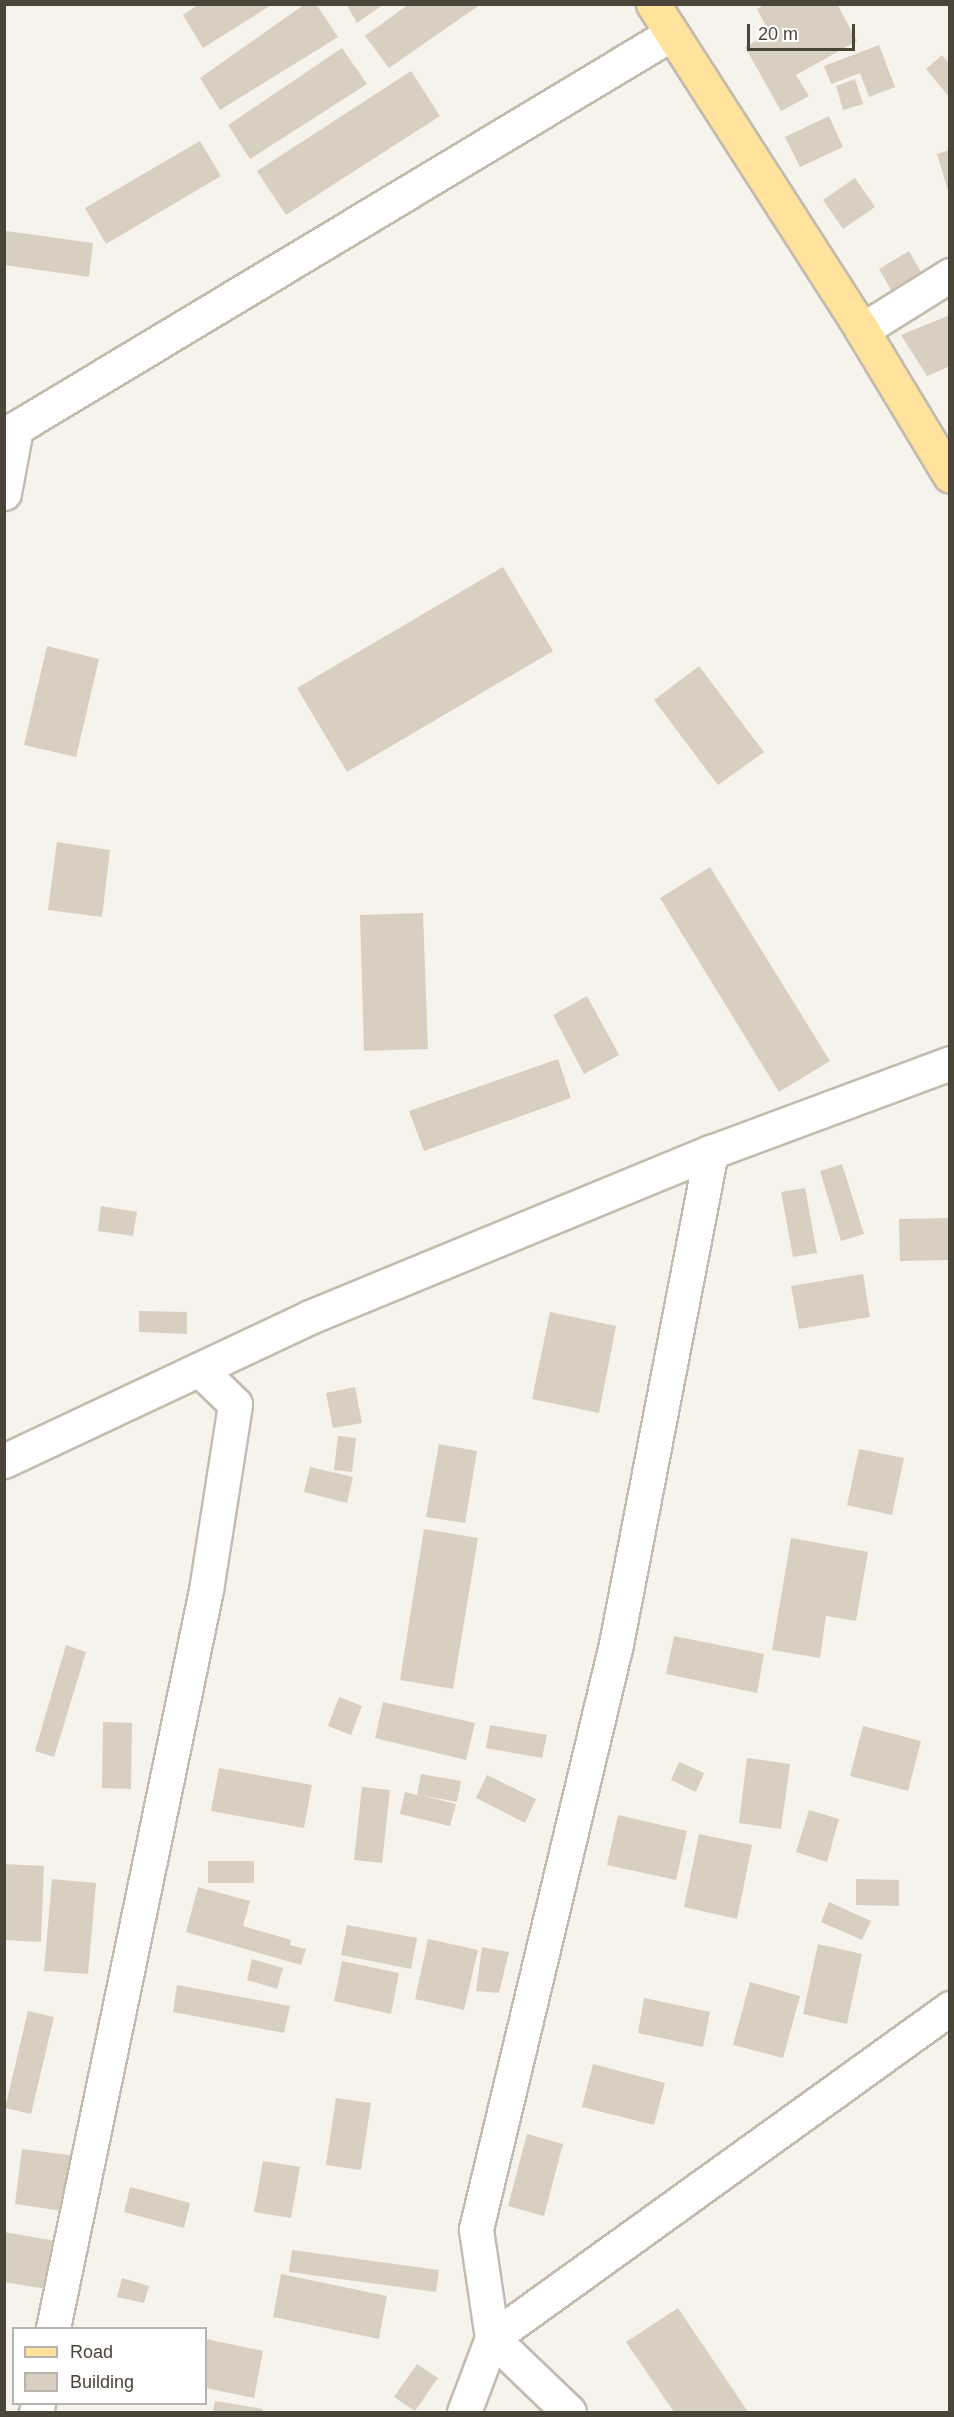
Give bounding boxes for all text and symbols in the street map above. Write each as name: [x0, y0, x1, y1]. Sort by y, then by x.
scale bar: [750, 12, 858, 50]
text: 20 m: [758, 24, 798, 44]
legend: [12, 2327, 207, 2405]
text: Road: [70, 2342, 113, 2362]
text: Building: [70, 2372, 134, 2392]

